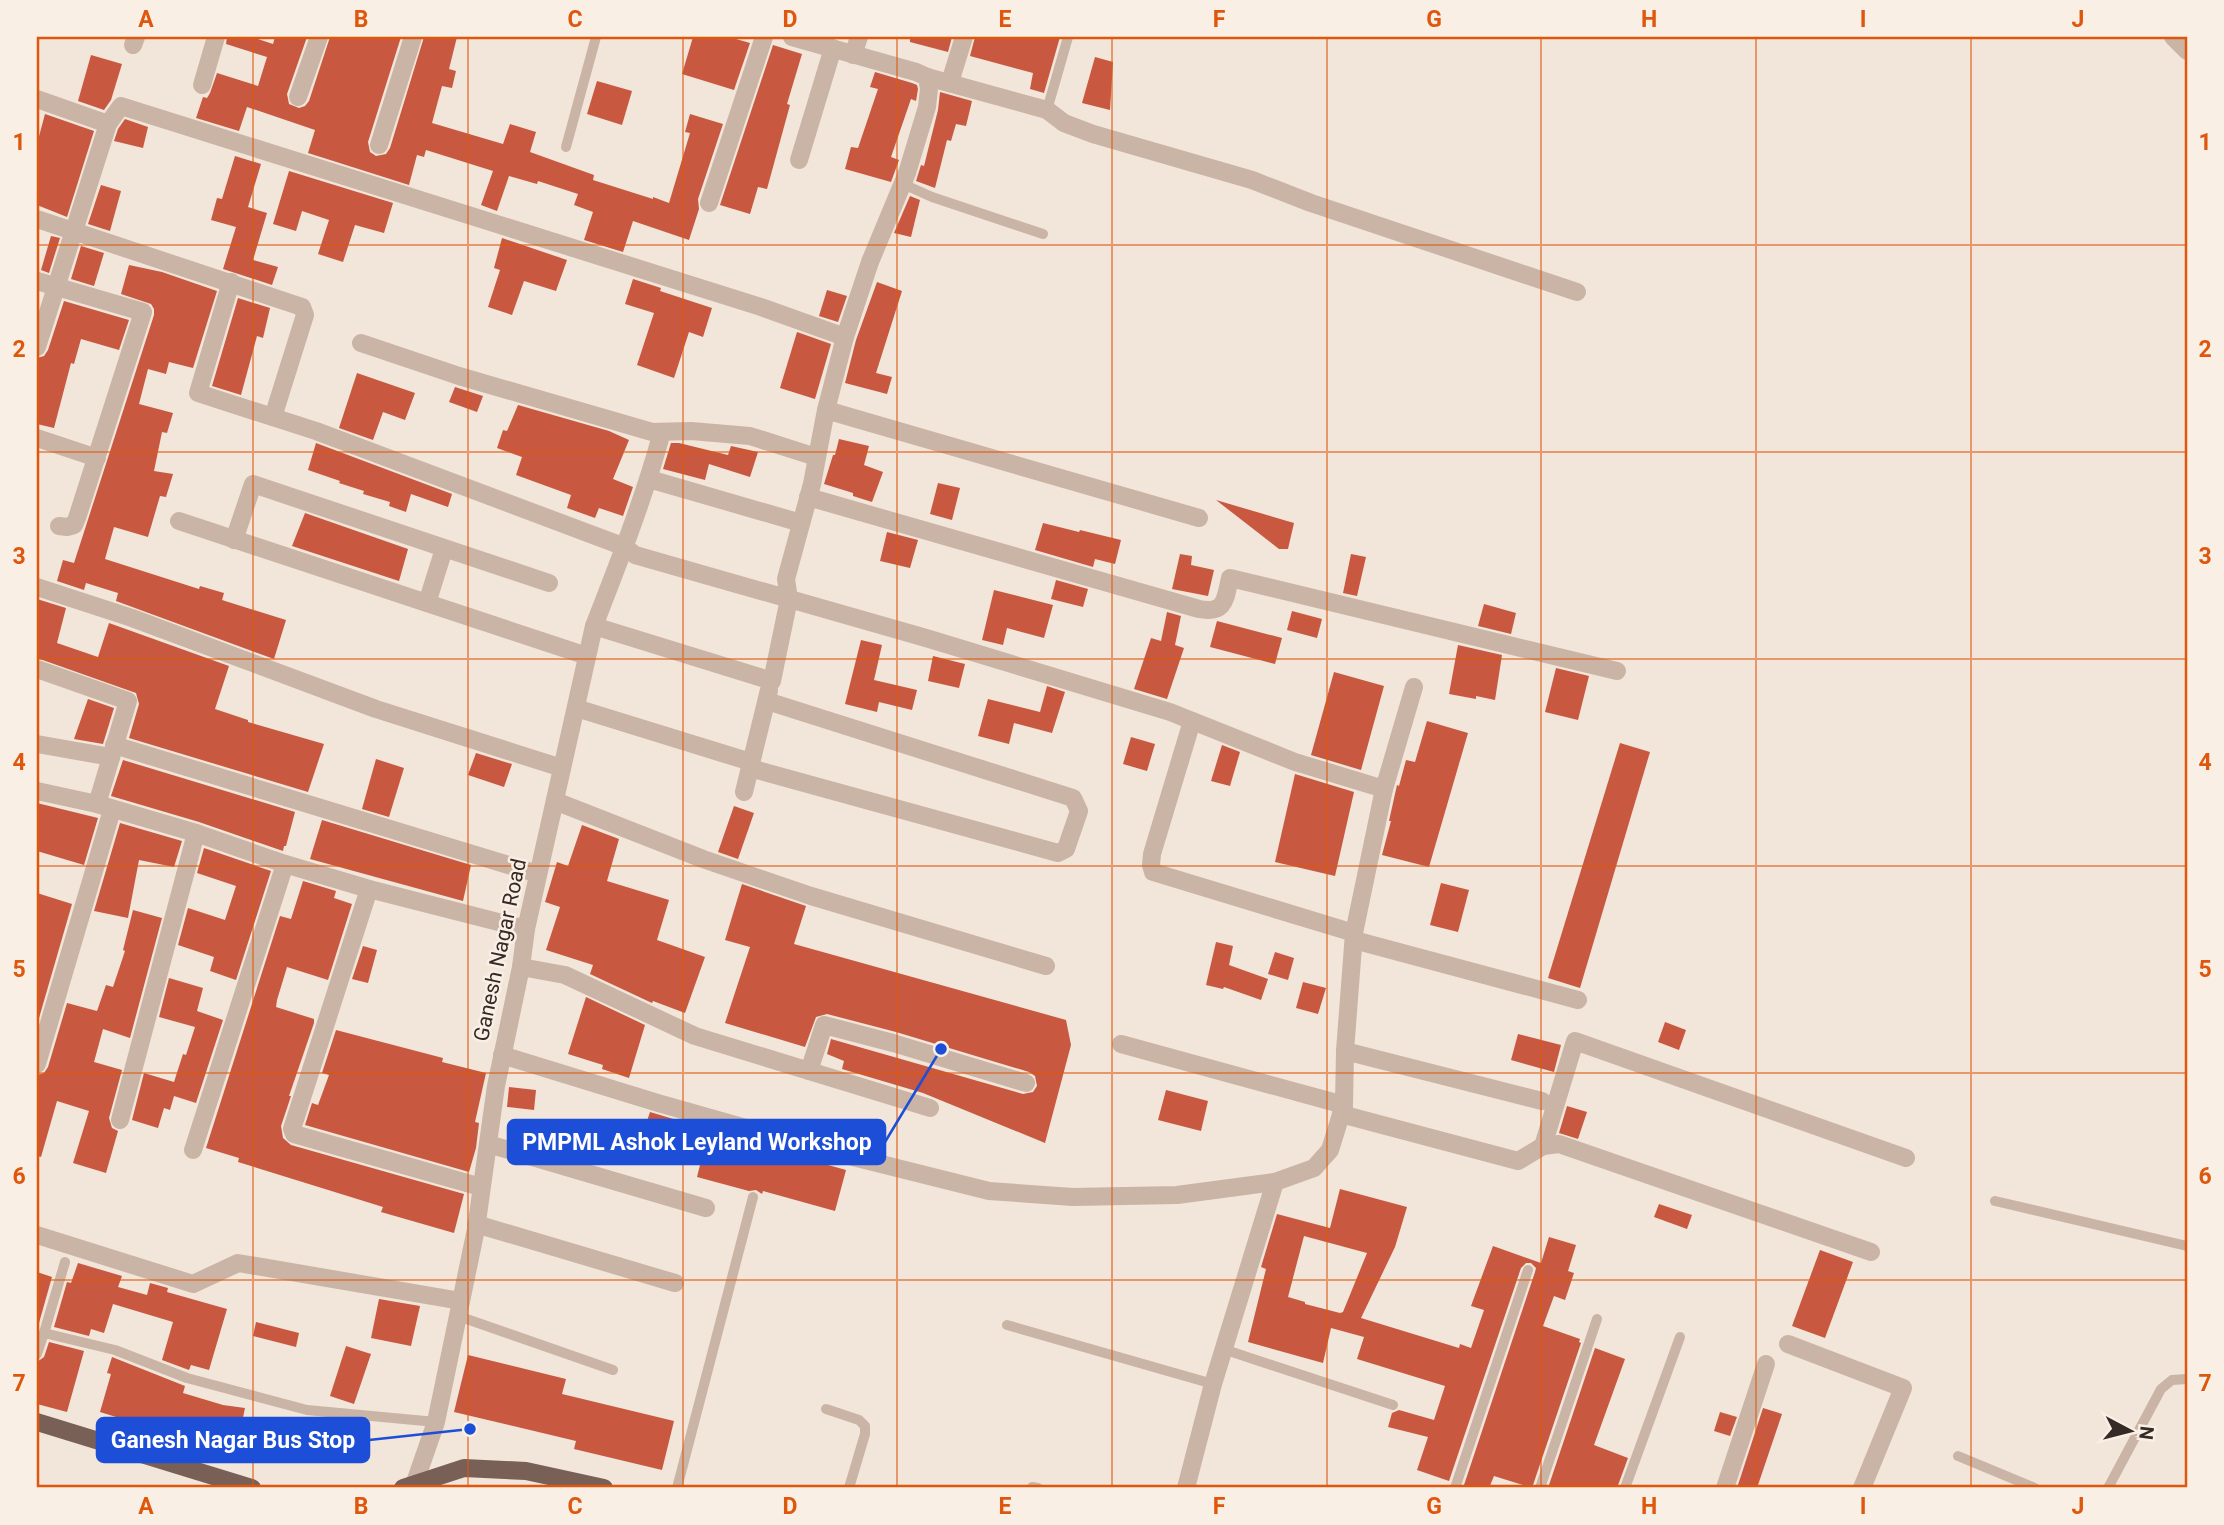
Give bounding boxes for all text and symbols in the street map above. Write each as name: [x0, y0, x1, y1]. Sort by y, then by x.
text: A: [138, 6, 154, 33]
text: B: [354, 6, 368, 33]
text: C: [567, 6, 583, 33]
text: D: [783, 6, 797, 33]
text: E: [999, 6, 1012, 33]
text: F: [1213, 6, 1226, 33]
text: G: [1426, 6, 1442, 33]
text: H: [1641, 6, 1657, 33]
text: I: [1860, 6, 1866, 33]
text: J: [2072, 6, 2084, 33]
text: 1: [12, 129, 26, 156]
text: 1: [2198, 129, 2212, 156]
text: 2: [12, 336, 26, 363]
text: 2: [2198, 336, 2212, 363]
text: 3: [12, 543, 26, 570]
text: 3: [2198, 543, 2212, 570]
text: 4: [12, 749, 26, 776]
text: 4: [2198, 749, 2212, 776]
street label: Ganesh Nagar Road: [469, 856, 531, 1044]
text: 5: [12, 956, 26, 983]
text: 5: [2198, 956, 2212, 983]
callout: PMPML Ashok Leyland Workshop: [508, 1120, 885, 1164]
text: PMPML Ashok Leyland Workshop: [522, 1129, 872, 1156]
text: 6: [12, 1163, 26, 1190]
text: 6: [2198, 1163, 2212, 1190]
text: 7: [12, 1370, 26, 1397]
text: 7: [2198, 1370, 2212, 1397]
north arrow: [2094, 1396, 2164, 1466]
callout: Ganesh Nagar Bus Stop: [97, 1418, 369, 1462]
text: N: [2134, 1425, 2159, 1441]
text: Ganesh Nagar Bus Stop: [111, 1427, 355, 1454]
text: A: [138, 1493, 154, 1520]
text: B: [354, 1493, 368, 1520]
text: C: [567, 1493, 583, 1520]
text: D: [783, 1493, 797, 1520]
text: E: [999, 1493, 1012, 1520]
text: F: [1213, 1493, 1226, 1520]
text: G: [1426, 1493, 1442, 1520]
text: H: [1641, 1493, 1657, 1520]
text: I: [1860, 1493, 1866, 1520]
text: J: [2072, 1493, 2084, 1520]

